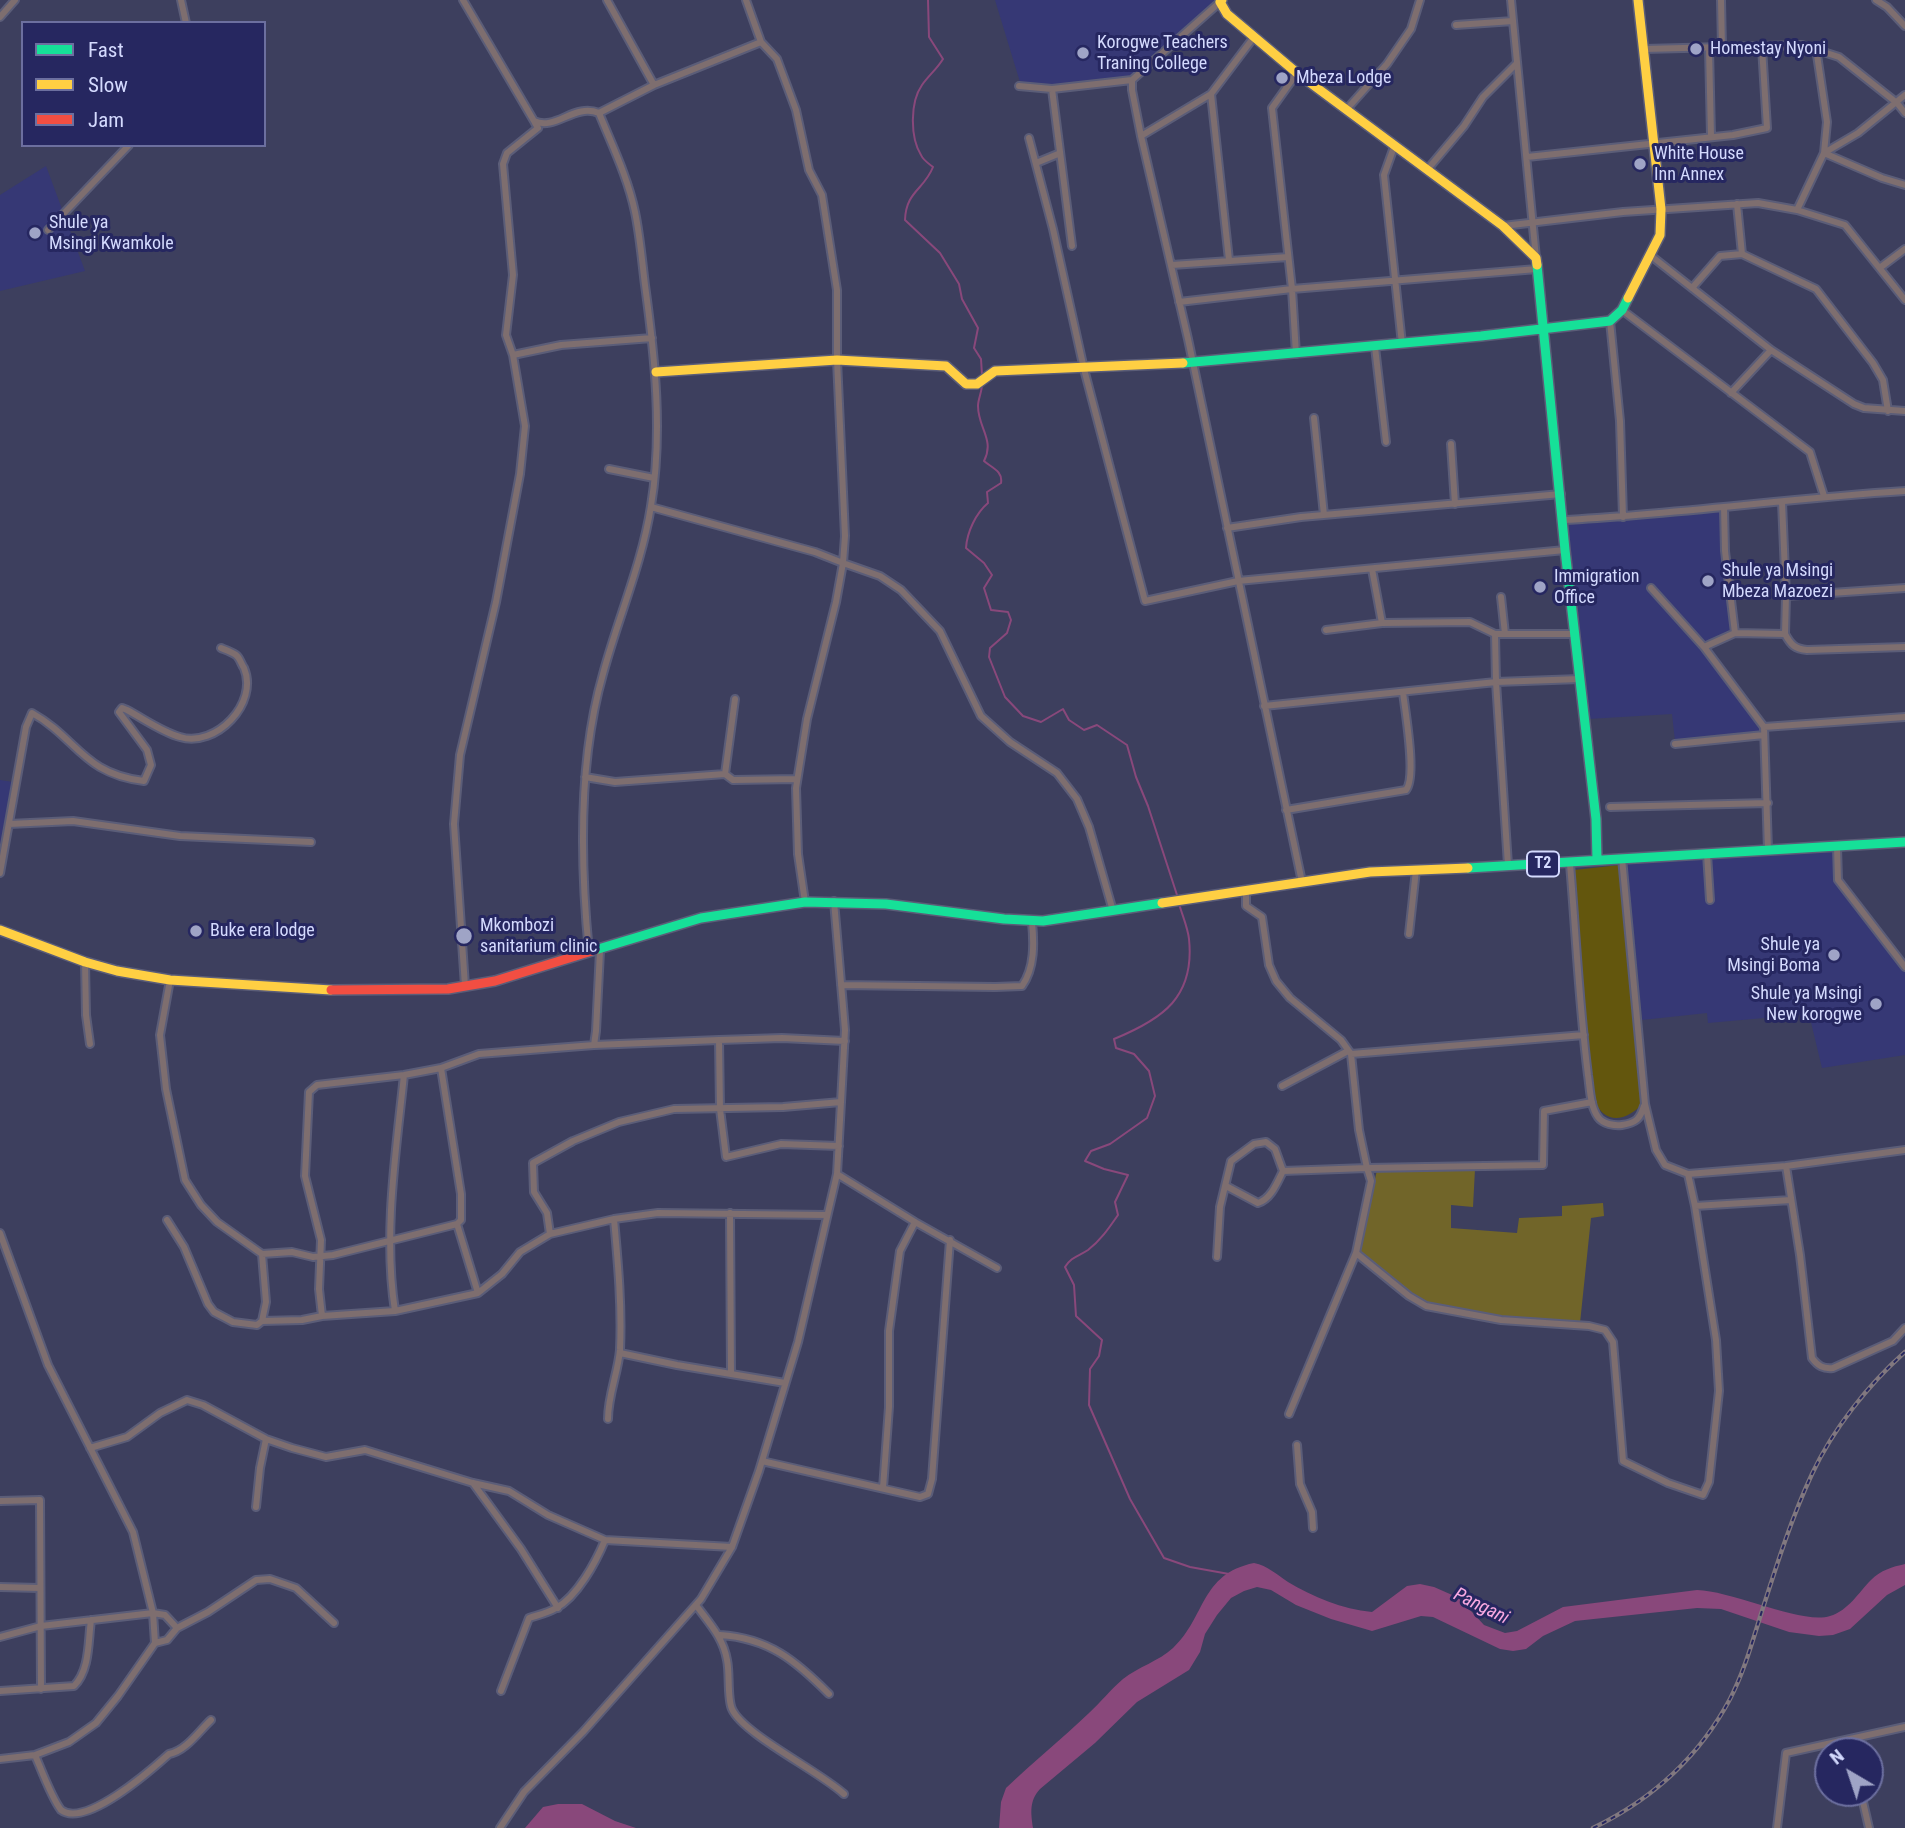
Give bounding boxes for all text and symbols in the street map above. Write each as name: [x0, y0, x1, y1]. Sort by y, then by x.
legend: [21, 21, 266, 147]
place label: Korogwe Teachers Traning College: [1097, 32, 1228, 74]
text: Fast: [88, 38, 124, 62]
place label: Homestay Nyoni: [1710, 38, 1826, 60]
marker: Homestay Nyoni: [1688, 41, 1704, 57]
marker: Korogwe Teachers Traning College: [1075, 45, 1091, 61]
place label: Mbeza Lodge: [1296, 67, 1391, 89]
marker: Mbeza Lodge: [1274, 70, 1290, 86]
text: Slow: [88, 73, 128, 97]
text: Jam: [88, 108, 124, 132]
place label: White House Inn Annex: [1654, 143, 1744, 186]
marker: White House Inn Annex: [1632, 156, 1648, 172]
place label: Shule ya Msingi Kwamkole: [49, 212, 174, 255]
marker: Shule ya Msingi Kwamkole: [27, 225, 43, 241]
place label: Shule ya Msingi Mbeza Mazoezi: [1722, 560, 1833, 602]
place label: Immigration Office: [1554, 566, 1640, 608]
marker: Shule ya Msingi Mbeza Mazoezi: [1700, 573, 1716, 589]
marker: Immigration Office: [1532, 579, 1548, 595]
road number: T2: [1527, 852, 1559, 876]
place label: Mkombozi sanitarium clinic: [480, 915, 597, 958]
place label: Buke era lodge: [210, 920, 315, 942]
marker: Buke era lodge: [188, 923, 204, 939]
marker: Mkombozi sanitarium clinic: [454, 926, 474, 946]
place label: Shule ya Msingi Boma: [1727, 934, 1820, 976]
marker: Shule ya Msingi Boma: [1826, 947, 1842, 963]
place label: Shule ya Msingi New korogwe: [1751, 983, 1862, 1026]
marker: Shule ya Msingi New korogwe: [1868, 996, 1884, 1012]
water label: Pangani: [1450, 1584, 1512, 1630]
north arrow: [1814, 1737, 1884, 1807]
text: N: [1825, 1744, 1848, 1769]

